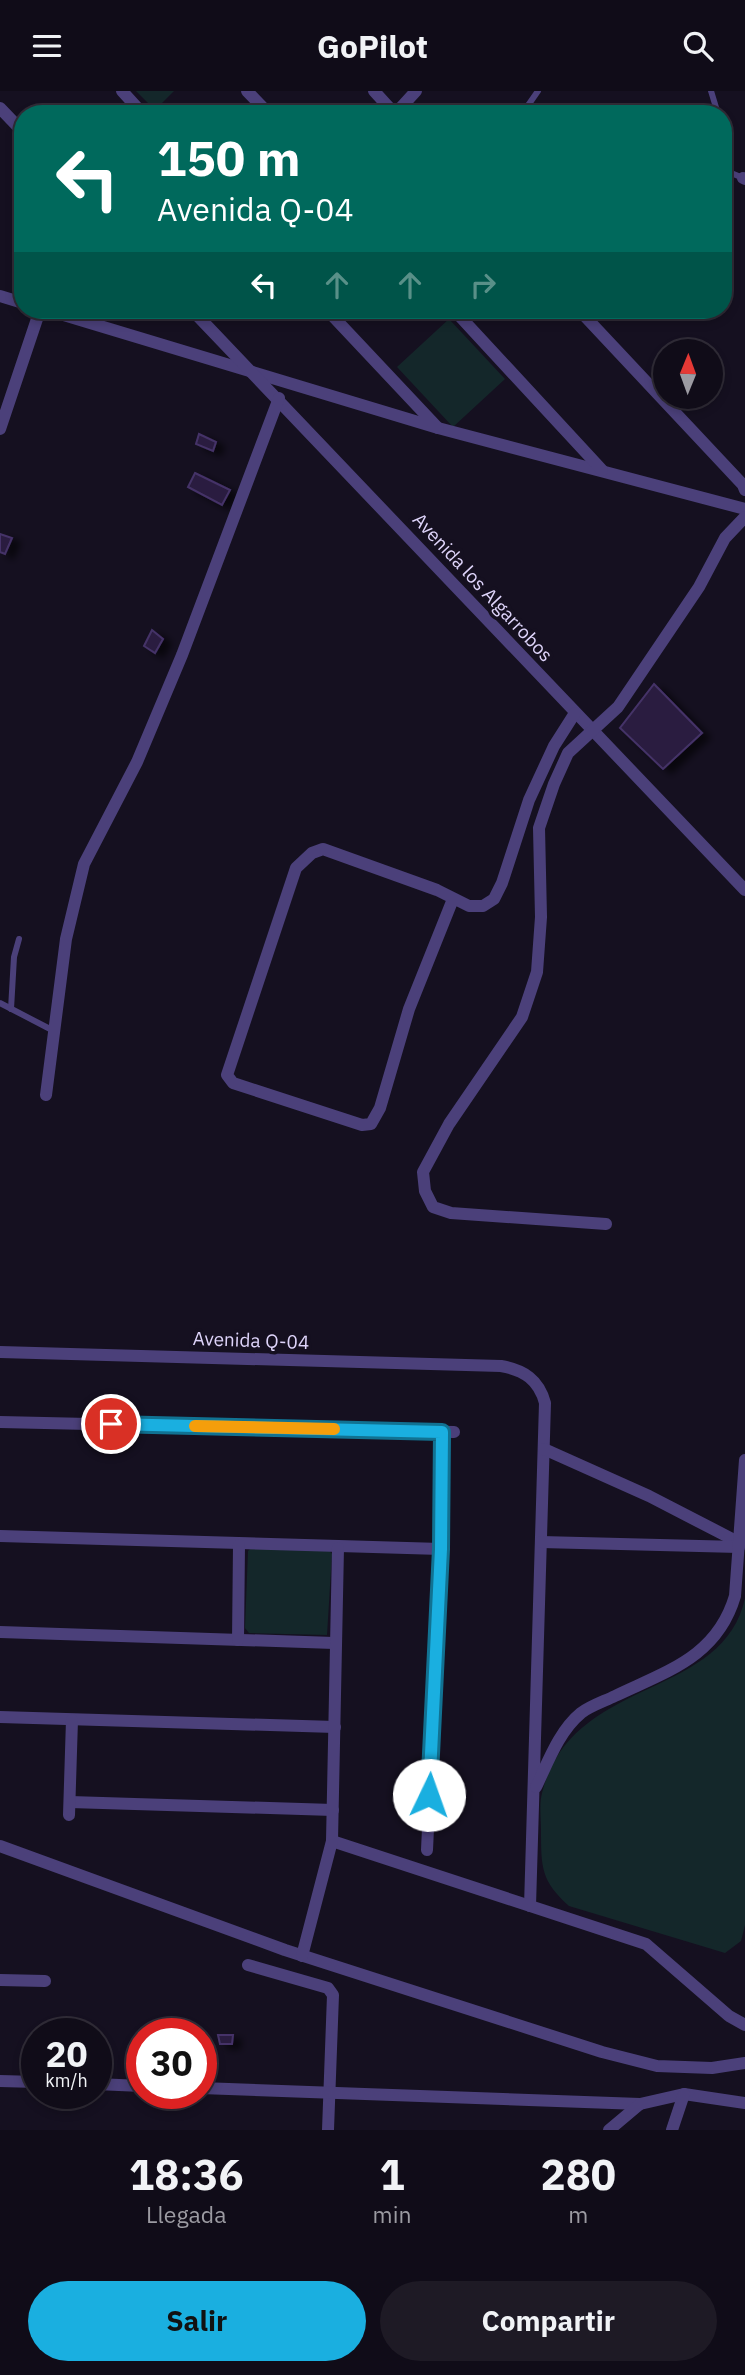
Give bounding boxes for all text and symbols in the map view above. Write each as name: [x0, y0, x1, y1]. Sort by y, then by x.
text: GoPilot: [317, 25, 428, 67]
icon: menu: [28, 27, 66, 65]
icon: search: [679, 27, 717, 65]
text: 150 m: [157, 126, 301, 189]
icon: left: [42, 133, 133, 224]
text: Avenida Q-04: [157, 188, 354, 230]
icon: left: [245, 266, 283, 304]
icon: ahead: [318, 266, 356, 304]
icon: ahead: [391, 266, 429, 304]
icon: right: [464, 266, 502, 304]
north arrow: [653, 339, 723, 409]
map controls: [653, 339, 723, 409]
street label: Avenida los Algarrobos: [408, 507, 558, 667]
street label: Avenida Q-04: [192, 1326, 310, 1354]
pin: [81, 1394, 141, 1454]
icon: arrive: [92, 1405, 130, 1443]
position arrow: [392, 1758, 466, 1832]
speed limit sign: 30: [126, 2018, 217, 2109]
text: 20: [45, 2031, 88, 2077]
text: km/h: [45, 2069, 88, 2092]
text: 18:36: [129, 2147, 244, 2202]
text: 1: [379, 2147, 405, 2202]
text: 280: [540, 2147, 616, 2202]
text: Llegada: [146, 2199, 226, 2229]
text: min: [373, 2199, 411, 2229]
text: m: [568, 2199, 588, 2229]
button: Salir: [28, 2281, 366, 2361]
button: Compartir: [380, 2281, 717, 2361]

